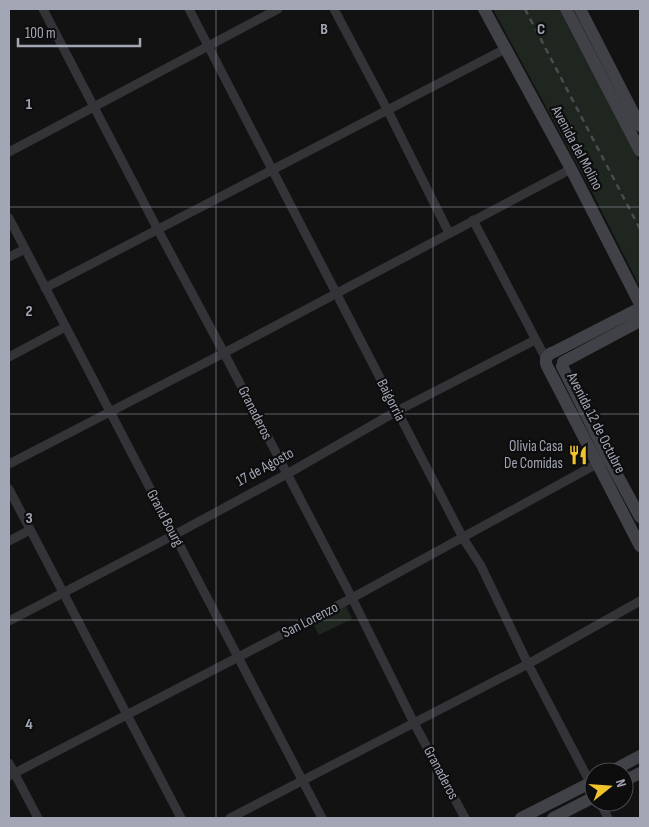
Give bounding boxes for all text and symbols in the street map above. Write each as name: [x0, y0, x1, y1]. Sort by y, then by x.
scale bar: [18, 15, 140, 47]
text: B: [320, 20, 328, 39]
text: C: [537, 20, 545, 39]
text: 100 m: [25, 24, 56, 43]
text: 1: [26, 95, 33, 114]
street label: Avenida del Molino: [546, 102, 607, 193]
text: 2: [25, 302, 33, 321]
street label: Avenida 12 de Octubre: [562, 368, 630, 477]
street label: Baigorria: [372, 376, 410, 424]
street label: Granaderos: [233, 383, 277, 443]
place label: Olivia Casa De Comidas: [504, 437, 563, 473]
street label: 17 de Agosto: [233, 443, 297, 491]
restaurant icon: Olivia Casa De Comidas: [567, 444, 589, 466]
street label: Grand Bourg: [142, 486, 188, 550]
text: 3: [25, 509, 33, 528]
street label: San Lorenzo: [279, 598, 341, 642]
text: 4: [25, 715, 33, 734]
street label: Granaderos: [419, 743, 463, 803]
north arrow: [584, 762, 634, 812]
text: N: [612, 777, 630, 789]

